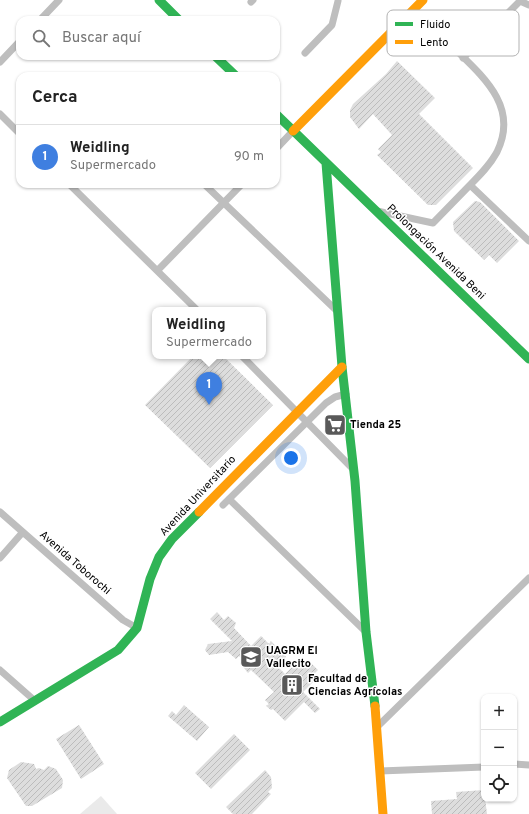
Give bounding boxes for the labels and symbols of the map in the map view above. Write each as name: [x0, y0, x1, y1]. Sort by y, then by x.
legend: [387, 10, 519, 56]
text: Fluido: [420, 18, 450, 32]
text: Lento: [420, 36, 448, 50]
street label: Prolongación Avenida Beni: [384, 201, 488, 303]
pin: 1: [196, 372, 222, 405]
supermarket icon: Tienda 25: [322, 412, 348, 438]
place label: Tienda 25: [350, 418, 401, 432]
your location: [281, 448, 301, 468]
street label: Avenida Universitario: [157, 453, 239, 539]
street label: Avenida Toborochi: [36, 528, 114, 598]
school or university icon: UAGRM El Vallecito: [238, 644, 264, 670]
place label: UAGRM El Vallecito: [266, 644, 318, 671]
building icon: Facultad de Ciencias Agrícolas: [279, 672, 305, 698]
place label: Facultad de Ciencias Agrícolas: [308, 672, 403, 699]

